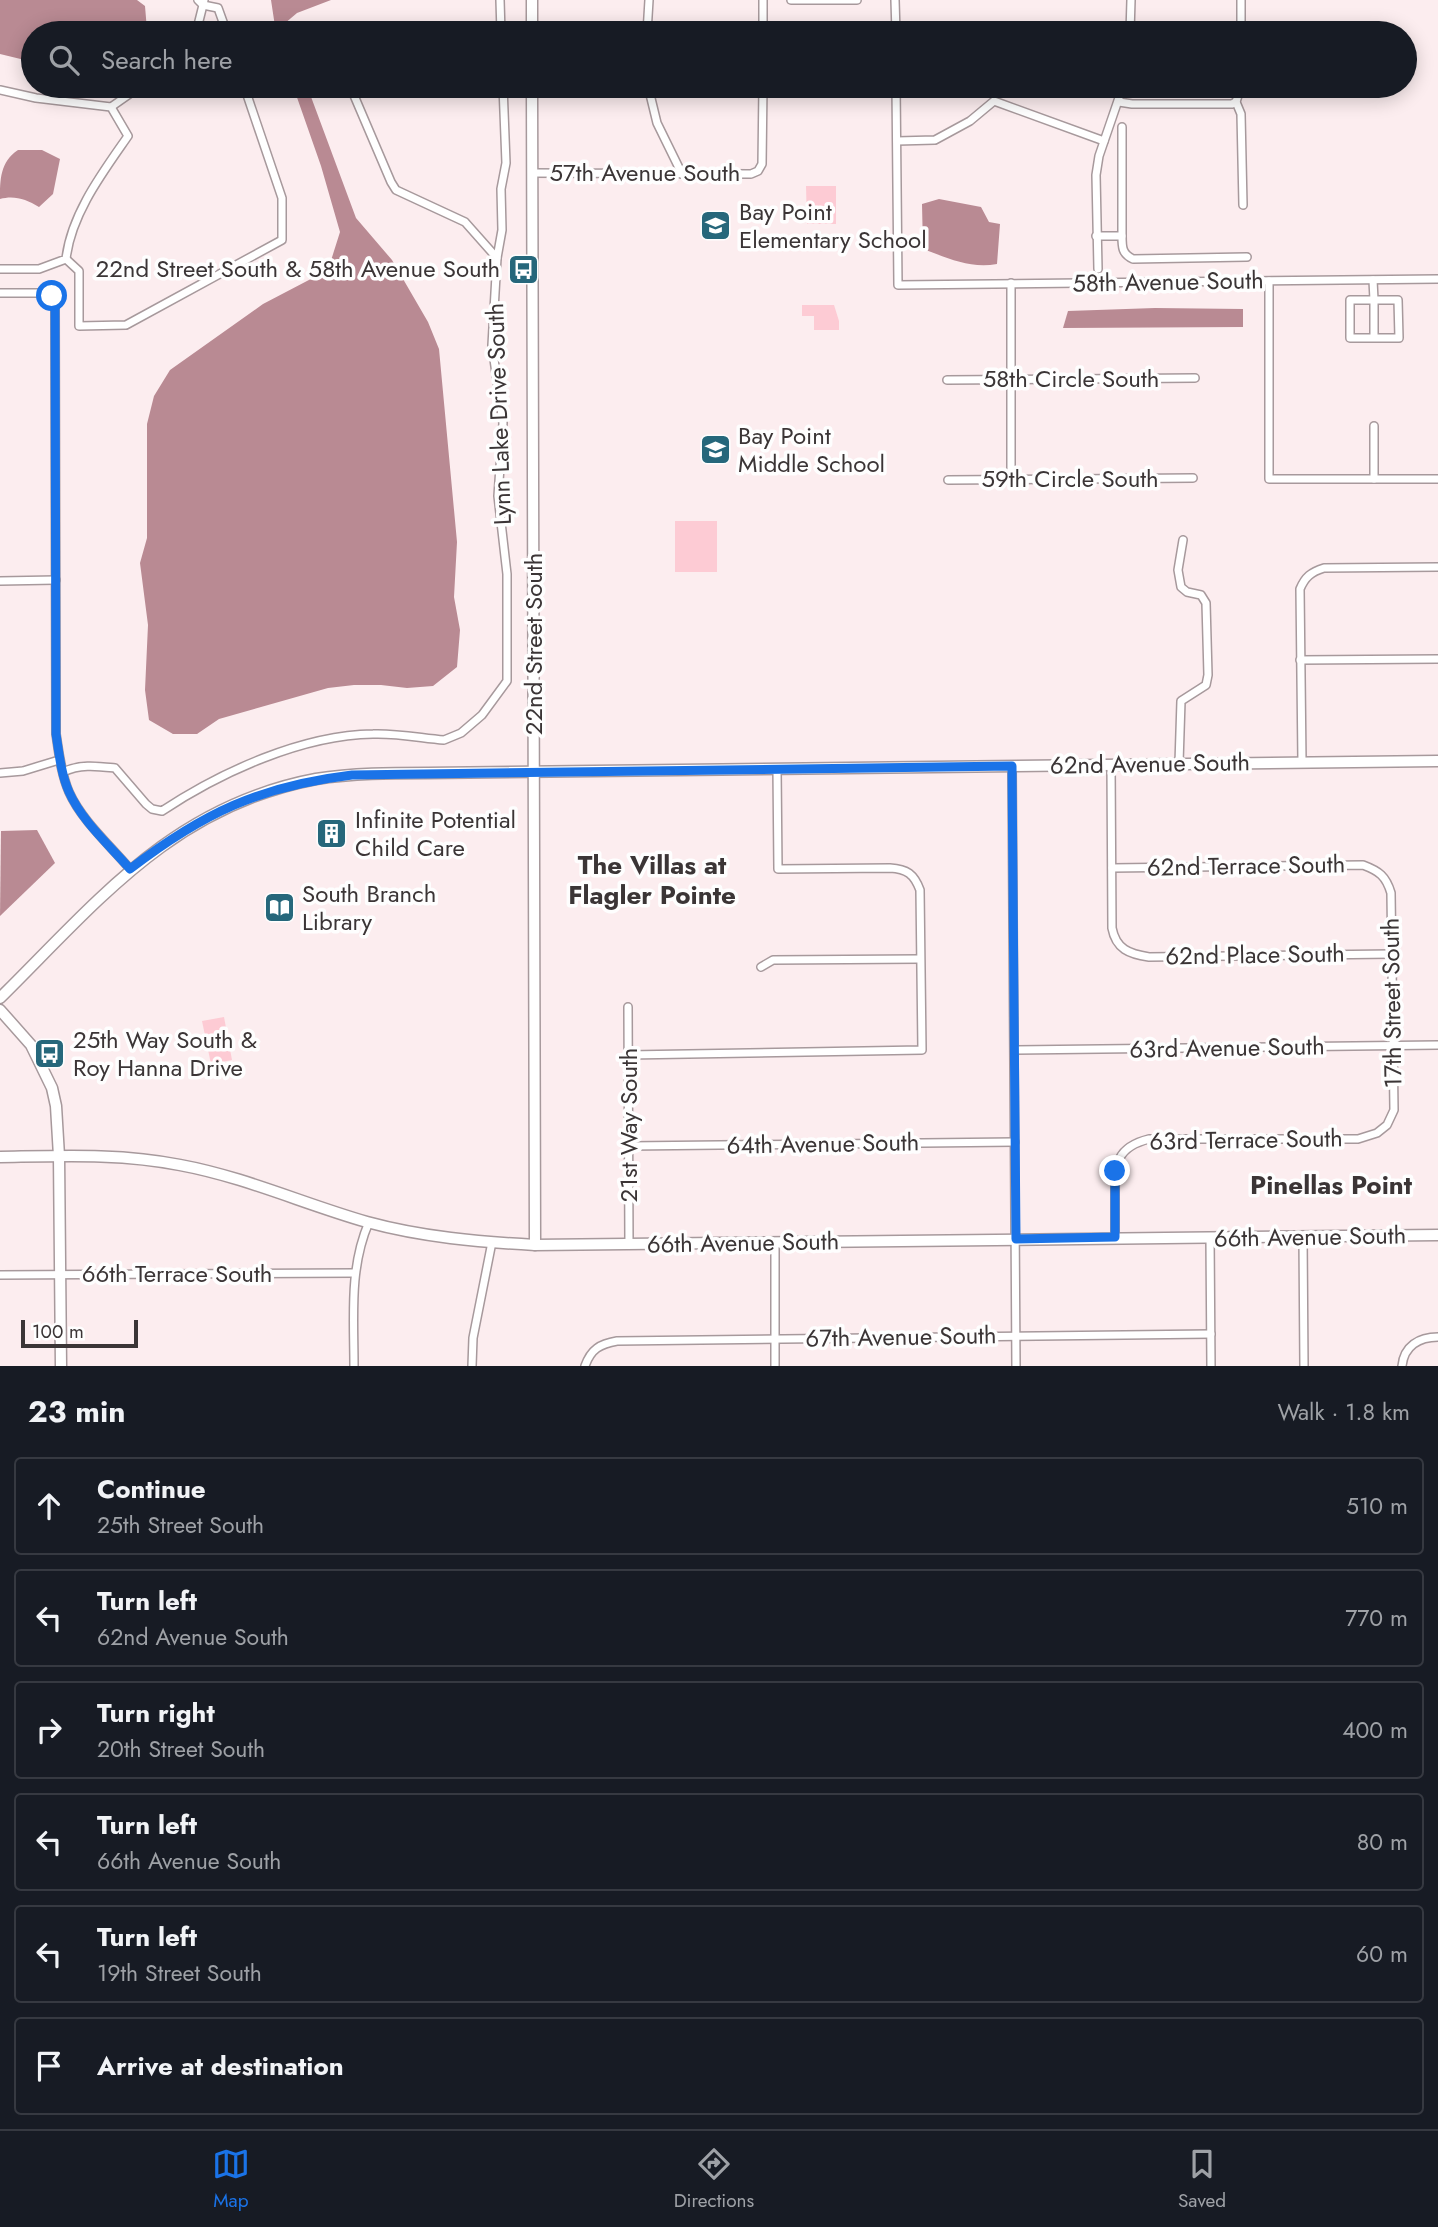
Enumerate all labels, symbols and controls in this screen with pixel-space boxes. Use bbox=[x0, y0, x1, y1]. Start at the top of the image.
search box bbox=[21, 21, 1417, 98]
icon: search bbox=[45, 41, 83, 79]
text: Search here bbox=[101, 41, 233, 79]
street label: 57th Avenue South bbox=[550, 155, 740, 190]
place label: Bay Point Elementary School bbox=[739, 194, 927, 257]
school or university icon: Bay Point Elementary School bbox=[699, 209, 733, 243]
place label: 22nd Street South & 58th Avenue South bbox=[96, 251, 500, 286]
bus stop icon: 22nd Street South & 58th Avenue South bbox=[506, 252, 540, 286]
street label: 58th Avenue South bbox=[1072, 262, 1264, 301]
route start bbox=[36, 280, 67, 311]
street label: Lynn Lake Drive South bbox=[477, 302, 520, 526]
street label: 58th Circle South bbox=[983, 361, 1159, 396]
place label: Bay Point Middle School bbox=[738, 418, 885, 481]
school or university icon: Bay Point Middle School bbox=[698, 433, 732, 467]
street label: 59th Circle South bbox=[981, 461, 1159, 496]
street label: 22nd Street South bbox=[516, 553, 551, 735]
street label: 62nd Avenue South bbox=[1050, 744, 1250, 783]
place label: Infinite Potential Child Care bbox=[355, 802, 516, 865]
building icon: Infinite Potential Child Care bbox=[315, 817, 349, 851]
district label: The Villas at Flagler Pointe bbox=[568, 846, 736, 914]
street label: 62nd Terrace South bbox=[1147, 846, 1345, 885]
place label: South Branch Library bbox=[302, 876, 436, 939]
library icon: South Branch Library bbox=[262, 891, 296, 925]
street label: 17th Street South bbox=[1373, 917, 1410, 1089]
street label: 62nd Place South bbox=[1165, 935, 1345, 974]
place label: 25th Way South & Roy Hanna Drive bbox=[73, 1022, 257, 1085]
street label: 63rd Avenue South bbox=[1129, 1028, 1325, 1067]
bus stop icon: 25th Way South & Roy Hanna Drive bbox=[33, 1037, 67, 1071]
street label: 21st Way South bbox=[611, 1048, 646, 1202]
street label: 63rd Terrace South bbox=[1149, 1120, 1343, 1159]
street label: 64th Avenue South bbox=[726, 1124, 920, 1163]
route end bbox=[1099, 1155, 1130, 1186]
district label: Pinellas Point bbox=[1250, 1166, 1413, 1204]
street label: 66th Avenue South bbox=[1214, 1217, 1406, 1256]
street label: 66th Avenue South bbox=[647, 1223, 839, 1262]
street label: 66th Terrace South bbox=[82, 1256, 272, 1291]
scale bar bbox=[21, 1317, 138, 1349]
street label: 67th Avenue South bbox=[805, 1317, 997, 1356]
text: 100 m bbox=[32, 1318, 84, 1345]
text: 23 min bbox=[28, 1390, 125, 1433]
text: Walk · 1.8 km bbox=[1278, 1395, 1410, 1429]
text: Continue bbox=[97, 1470, 206, 1508]
icon: ahead bbox=[30, 1487, 68, 1525]
text: 510 m bbox=[1346, 1489, 1408, 1523]
text: 25th Street South bbox=[97, 1508, 264, 1542]
text: Turn left bbox=[97, 1582, 197, 1620]
icon: left bbox=[30, 1599, 68, 1637]
text: 770 m bbox=[1345, 1601, 1408, 1635]
text: 62nd Avenue South bbox=[97, 1620, 289, 1654]
text: Turn right bbox=[97, 1694, 215, 1732]
icon: right bbox=[30, 1711, 68, 1749]
text: 400 m bbox=[1342, 1713, 1408, 1747]
text: 20th Street South bbox=[97, 1732, 265, 1766]
text: Turn left bbox=[97, 1806, 197, 1844]
icon: left bbox=[30, 1823, 68, 1861]
text: 80 m bbox=[1357, 1825, 1408, 1859]
text: 66th Avenue South bbox=[97, 1844, 281, 1878]
text: Turn left bbox=[97, 1918, 197, 1956]
icon: left bbox=[30, 1935, 68, 1973]
text: 60 m bbox=[1356, 1937, 1408, 1971]
text: 19th Street South bbox=[97, 1956, 262, 1990]
icon: arrive bbox=[30, 2047, 68, 2085]
text: Arrive at destination bbox=[97, 2047, 344, 2085]
tab: Map bbox=[212, 2145, 250, 2214]
tab: Directions bbox=[674, 2145, 754, 2214]
tab: Saved bbox=[1178, 2145, 1226, 2214]

